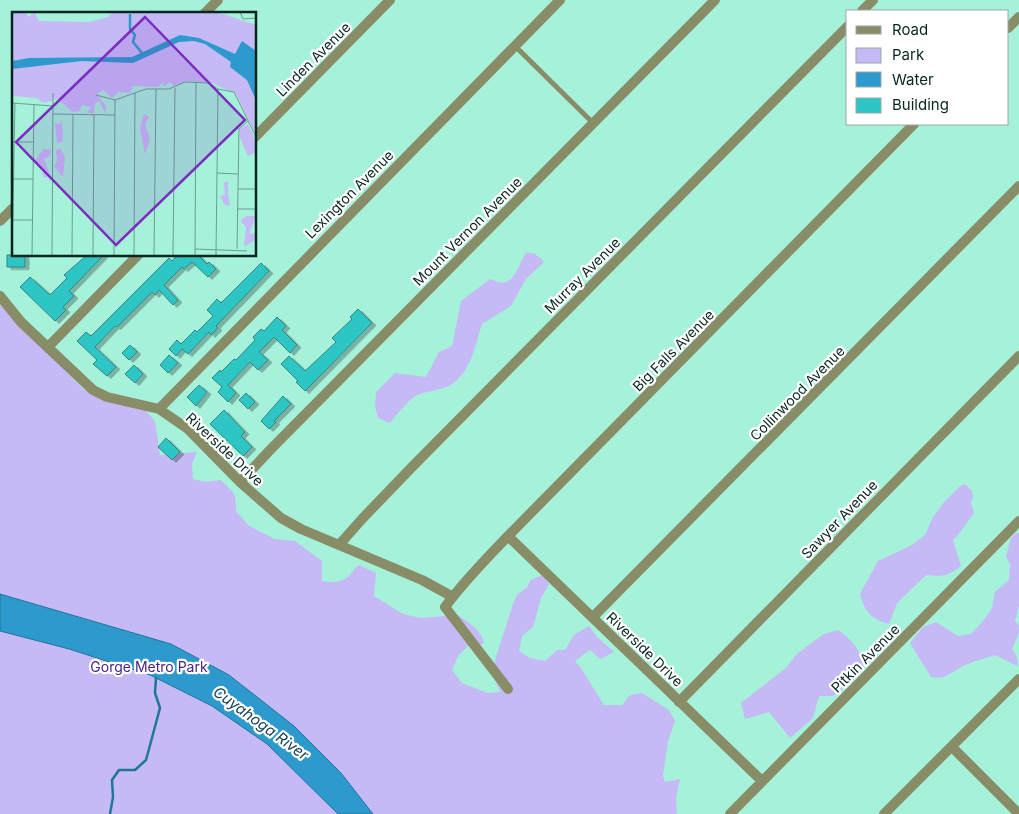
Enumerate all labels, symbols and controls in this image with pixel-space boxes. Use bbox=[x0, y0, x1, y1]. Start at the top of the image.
legend bbox=[846, 10, 1009, 125]
inset map bbox=[12, 12, 256, 256]
street label: Linden Avenue bbox=[272, 18, 354, 100]
text: Road bbox=[892, 20, 928, 39]
text: Park bbox=[892, 45, 925, 64]
text: Water bbox=[892, 70, 934, 89]
text: Building bbox=[892, 95, 949, 114]
street label: Lexington Avenue bbox=[301, 146, 397, 242]
street label: Mount Vernon Avenue bbox=[409, 173, 525, 289]
street label: Murray Avenue bbox=[541, 234, 623, 316]
street label: Big Falls Avenue bbox=[629, 306, 717, 394]
street label: Collinwood Avenue bbox=[746, 342, 848, 444]
street label: Riverside Drive bbox=[183, 409, 267, 489]
street label: Sawyer Avenue bbox=[797, 476, 881, 562]
street label: Riverside Drive bbox=[603, 608, 687, 690]
street label: Pitkin Avenue bbox=[827, 620, 903, 696]
park label: Gorge Metro Park bbox=[90, 658, 208, 675]
water label: Cuyahoga River bbox=[210, 682, 313, 764]

